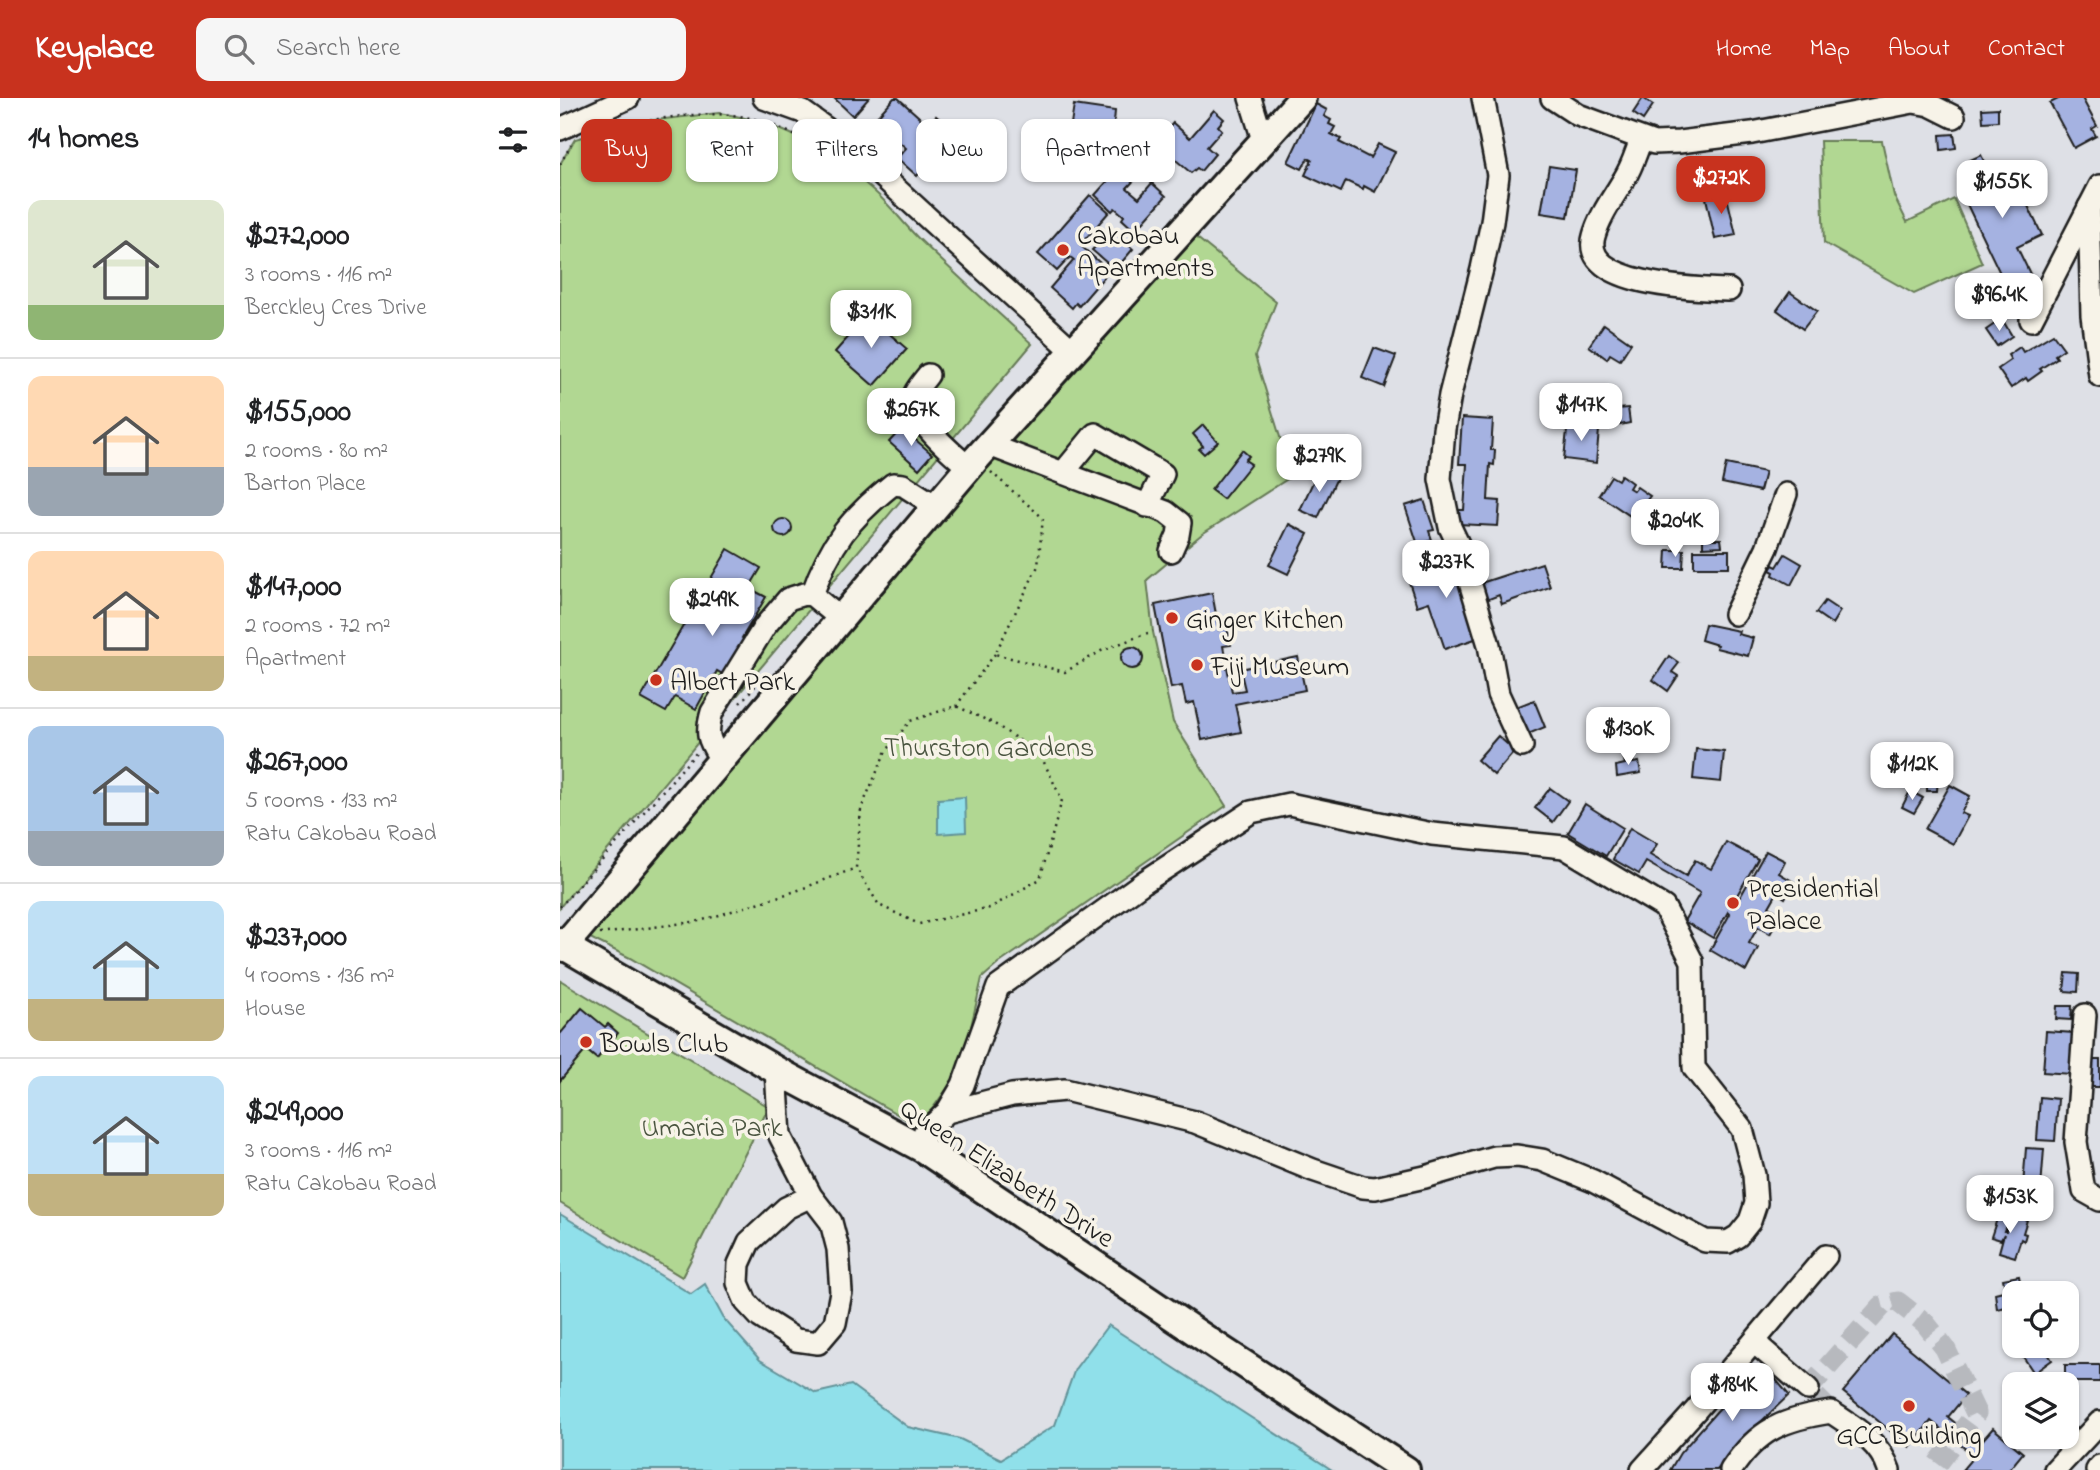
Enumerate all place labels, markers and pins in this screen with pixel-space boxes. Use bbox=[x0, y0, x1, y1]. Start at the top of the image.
pin: $272K bbox=[1672, 156, 1770, 216]
pin: $155K bbox=[1953, 160, 2051, 220]
place label: Cakobau Apartments bbox=[1077, 217, 1214, 290]
marker: Cakobau Apartments bbox=[1055, 242, 1071, 258]
pin: $96.4K bbox=[1942, 274, 2056, 333]
pin: $311K bbox=[822, 290, 920, 350]
pin: $147K bbox=[1532, 384, 1630, 443]
pin: $267K bbox=[862, 388, 960, 448]
pin: $279K bbox=[1270, 434, 1368, 494]
pin: $204K bbox=[1626, 500, 1724, 559]
pin: $237K bbox=[1397, 540, 1495, 600]
pin: $249K bbox=[663, 578, 761, 638]
place label: Ginger Kitchen bbox=[1186, 601, 1343, 642]
marker: Ginger Kitchen bbox=[1164, 610, 1180, 626]
place label: Fiji Museum bbox=[1210, 648, 1349, 689]
marker: Fiji Museum bbox=[1189, 657, 1205, 673]
place label: Albert Park bbox=[670, 663, 796, 704]
marker: Albert Park bbox=[648, 672, 664, 688]
pin: $130K bbox=[1579, 708, 1677, 767]
pin: $112K bbox=[1863, 742, 1961, 802]
place label: Presidential Palace bbox=[1747, 870, 1878, 943]
marker: Presidential Palace bbox=[1725, 895, 1741, 911]
place label: Bowls Club bbox=[599, 1025, 728, 1066]
marker: Bowls Club bbox=[578, 1034, 594, 1050]
pin: $153K bbox=[1961, 1176, 2059, 1235]
pin: $184K bbox=[1683, 1364, 1781, 1423]
marker: GCC Building bbox=[1901, 1398, 1917, 1414]
place label: GCC Building bbox=[1836, 1417, 1982, 1458]

